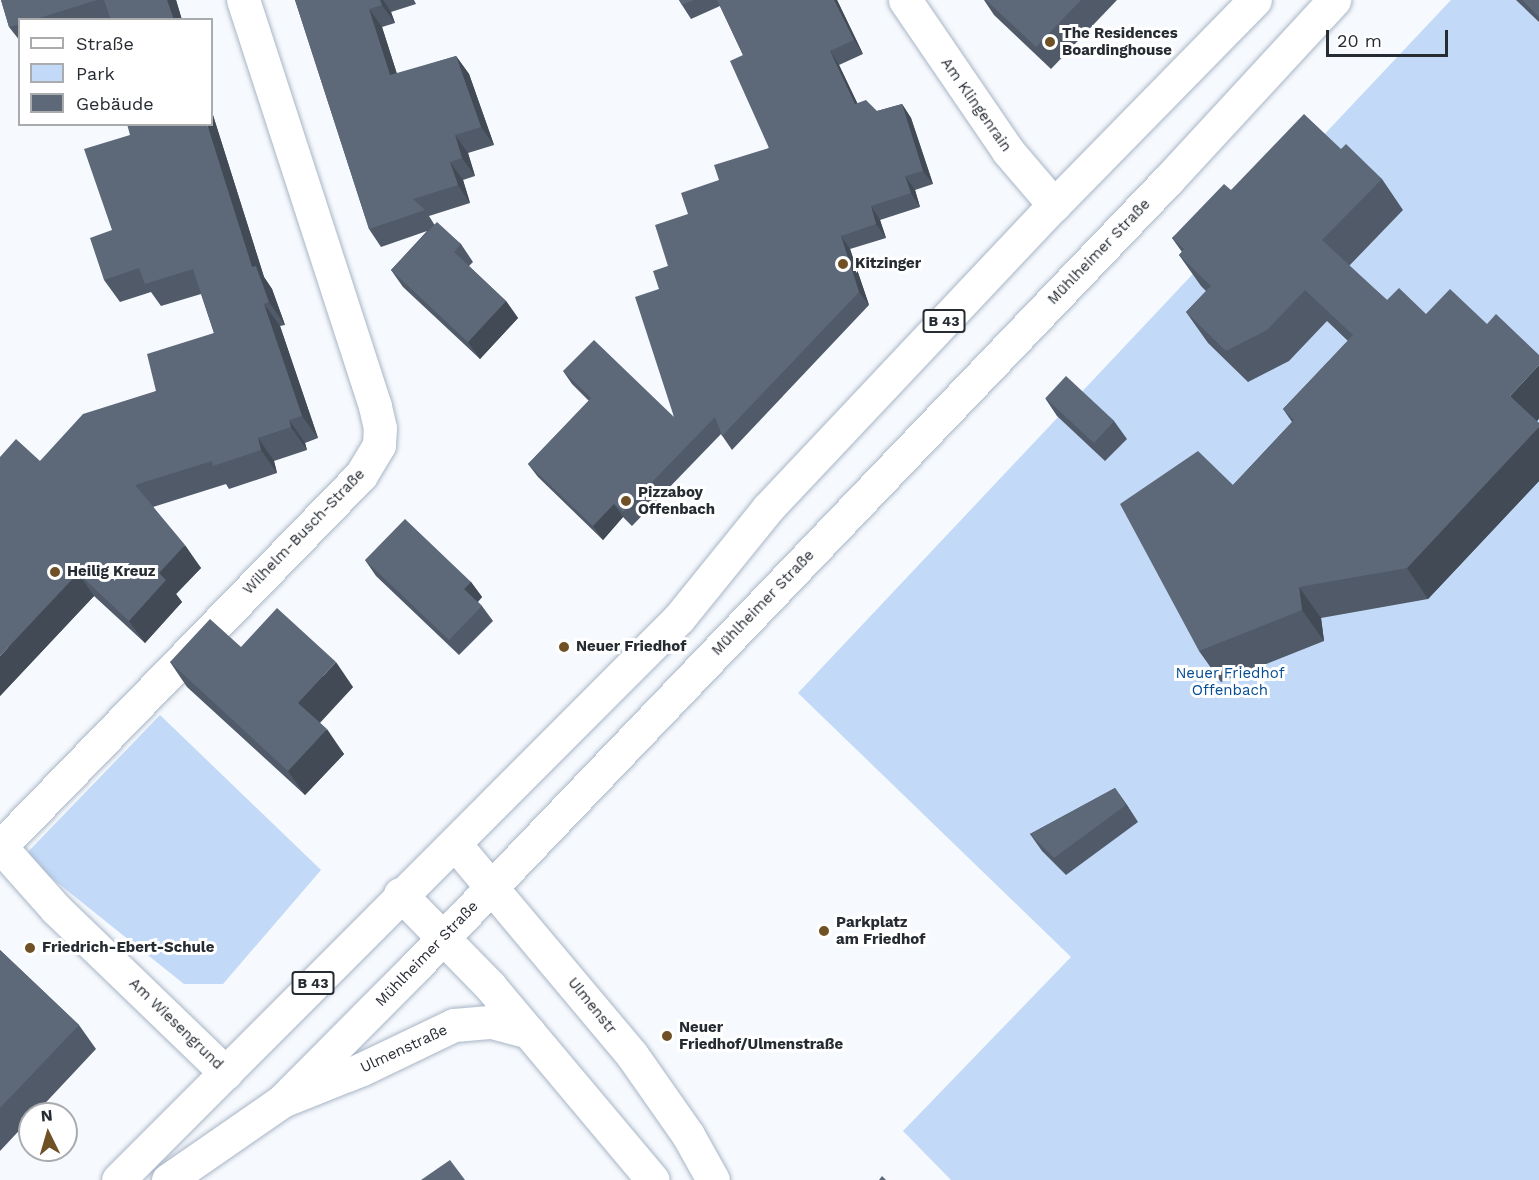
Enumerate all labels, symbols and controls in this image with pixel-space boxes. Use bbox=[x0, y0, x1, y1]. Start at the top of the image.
legend bbox=[18, 18, 213, 126]
scale bar bbox=[1329, 18, 1450, 56]
place label: The Residences Boardinghouse bbox=[1062, 24, 1178, 59]
text: 20 m bbox=[1337, 30, 1382, 51]
text: Straße bbox=[76, 33, 134, 54]
marker: The Residences Boardinghouse bbox=[1043, 35, 1057, 49]
street label: Am Klingenrain bbox=[937, 55, 1015, 155]
text: Park bbox=[76, 63, 115, 84]
text: Gebäude bbox=[76, 93, 154, 114]
street label: Mühlheimer Straße bbox=[1044, 195, 1154, 309]
place label: Kitzinger bbox=[855, 255, 921, 273]
marker: Kitzinger bbox=[836, 257, 850, 271]
road number: B 43 bbox=[922, 310, 966, 332]
street label: Wilhelm-Busch-Straße bbox=[239, 465, 369, 599]
place label: Pizzaboy Offenbach bbox=[638, 483, 715, 518]
marker: Pizzaboy Offenbach bbox=[619, 494, 633, 508]
street label: Mühlheimer Straße bbox=[708, 546, 818, 660]
place label: Heilig Kreuz bbox=[67, 563, 156, 581]
marker: Heilig Kreuz bbox=[48, 565, 62, 579]
place label: Neuer Friedhof bbox=[576, 638, 687, 656]
marker: Neuer Friedhof bbox=[557, 640, 571, 654]
park label: Neuer Friedhof Offenbach bbox=[1175, 664, 1285, 699]
street label: Mühlheimer Straße bbox=[372, 897, 482, 1011]
place label: Parkplatz am Friedhof bbox=[836, 913, 925, 948]
marker: Parkplatz am Friedhof bbox=[817, 924, 831, 938]
place label: Friedrich-Ebert-Schule bbox=[42, 939, 214, 957]
marker: Friedrich-Ebert-Schule bbox=[23, 941, 37, 955]
road number: B 43 bbox=[290, 972, 336, 994]
street label: Am Wiesengrund bbox=[125, 974, 227, 1074]
street label: Ulmenstr bbox=[564, 974, 620, 1038]
place label: Neuer Friedhof/Ulmenstraße bbox=[679, 1018, 843, 1053]
street label: Ulmenstraße bbox=[358, 1021, 450, 1077]
marker: Neuer Friedhof/Ulmenstraße bbox=[660, 1029, 674, 1043]
north arrow bbox=[18, 1102, 78, 1162]
text: N bbox=[40, 1106, 53, 1126]

